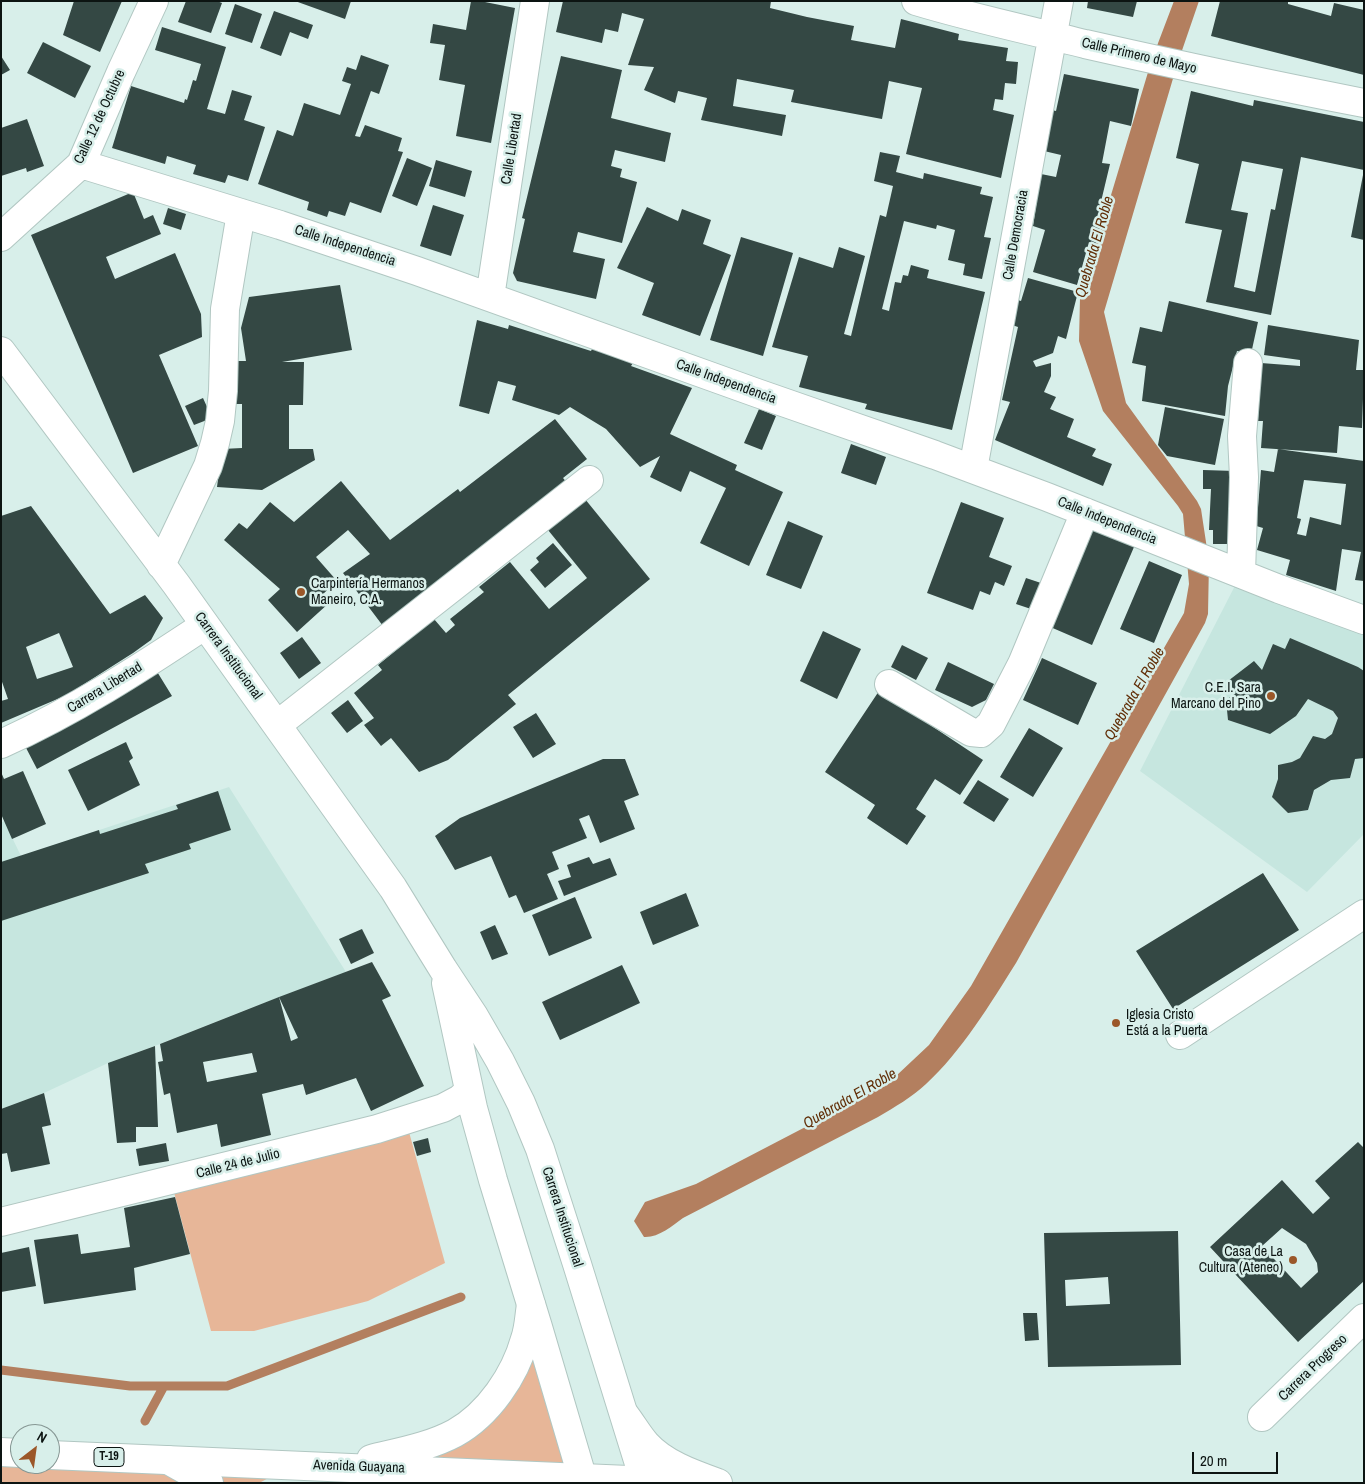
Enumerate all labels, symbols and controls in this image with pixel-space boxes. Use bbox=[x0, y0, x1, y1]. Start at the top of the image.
street label: Calle Primero de Mayo bbox=[1080, 35, 1198, 77]
street label: Calle 12 de Octubre bbox=[71, 67, 129, 167]
street label: Calle Libertad bbox=[498, 112, 526, 186]
street label: Calle Democracia bbox=[1000, 189, 1032, 281]
water label: Quebrada El Roble bbox=[1072, 194, 1118, 300]
street label: Calle Independencia bbox=[292, 222, 398, 270]
street label: Calle Independencia bbox=[674, 356, 778, 408]
street label: Calle Independencia bbox=[1055, 493, 1159, 549]
place label: Carpintería Hermanos Maneiro, C.A. bbox=[311, 576, 425, 608]
marker: Carpintería Hermanos Maneiro, C.A. bbox=[295, 586, 307, 598]
street label: Carrera Institucional bbox=[191, 609, 265, 703]
water label: Quebrada El Roble bbox=[1101, 644, 1169, 744]
street label: Carrera Libertad bbox=[65, 659, 145, 717]
place label: C.E.I. Sara Marcano del Pino bbox=[1171, 680, 1261, 712]
marker: C.E.I. Sara Marcano del Pino bbox=[1265, 690, 1277, 702]
place label: Iglesia Cristo Está a la Puerta bbox=[1126, 1007, 1208, 1040]
marker: Iglesia Cristo Está a la Puerta bbox=[1110, 1017, 1122, 1029]
water label: Quebrada El Roble bbox=[800, 1065, 900, 1133]
street label: Calle 24 de Julio bbox=[194, 1146, 282, 1182]
street label: Carrera Institucional bbox=[538, 1165, 586, 1269]
place label: Casa de La Cultura (Ateneo) bbox=[1199, 1244, 1283, 1276]
marker: Casa de La Cultura (Ateneo) bbox=[1287, 1254, 1299, 1266]
street label: Carrera Progreso bbox=[1275, 1331, 1351, 1405]
north arrow bbox=[10, 1424, 60, 1474]
text: N bbox=[34, 1427, 50, 1447]
scale bar bbox=[1195, 1442, 1281, 1474]
road number: T-19 bbox=[94, 1448, 124, 1466]
text: 20 m bbox=[1200, 1450, 1227, 1471]
street label: Avenida Guayana bbox=[313, 1457, 405, 1477]

